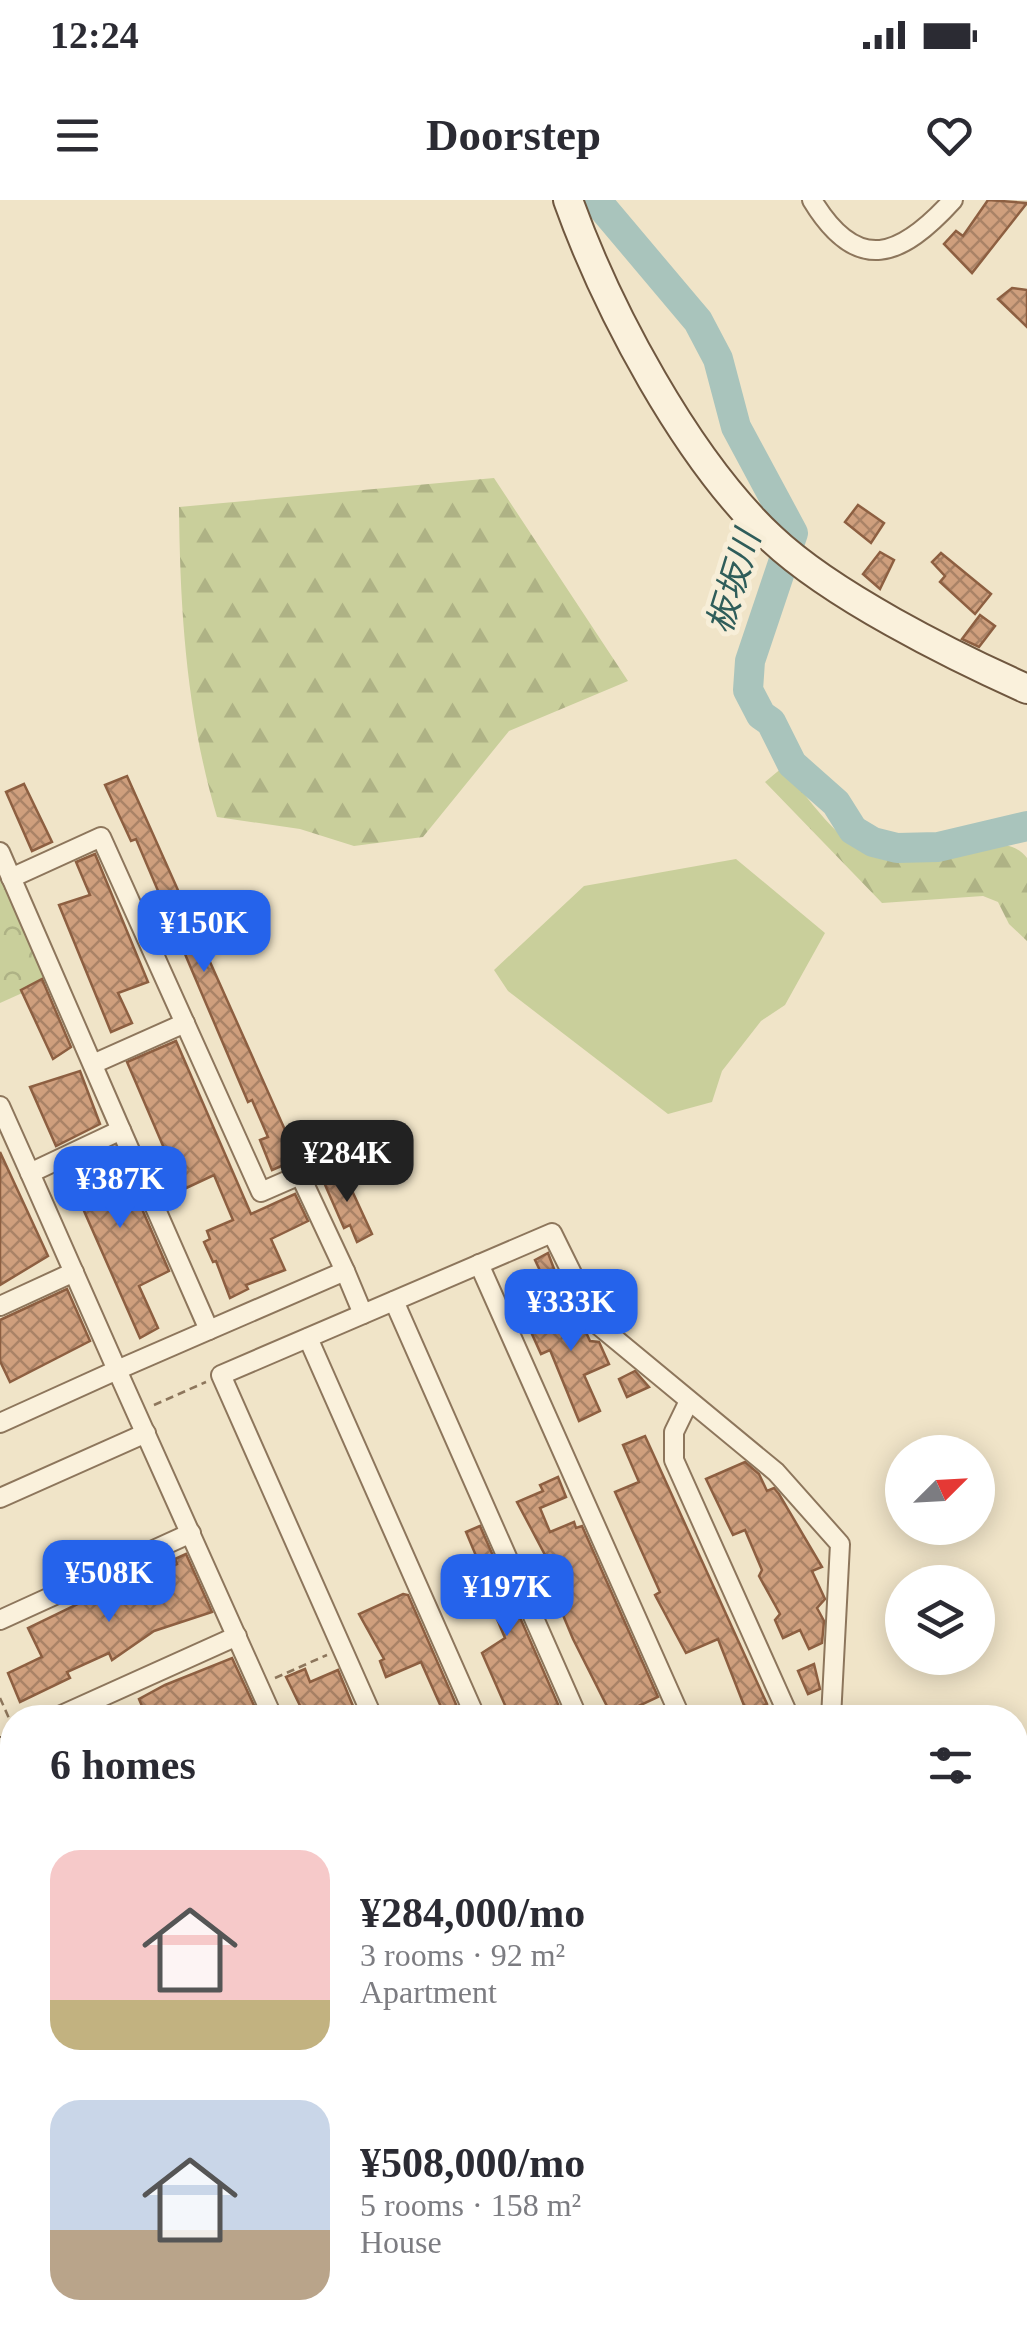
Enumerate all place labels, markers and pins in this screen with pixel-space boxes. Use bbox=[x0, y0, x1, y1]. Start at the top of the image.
pin: ¥150K bbox=[134, 890, 274, 975]
pin: ¥284K bbox=[277, 1120, 417, 1205]
pin: ¥387K bbox=[50, 1146, 190, 1231]
pin: ¥333K bbox=[501, 1269, 641, 1354]
pin: ¥508K bbox=[39, 1540, 179, 1625]
pin: ¥197K bbox=[437, 1554, 577, 1639]

